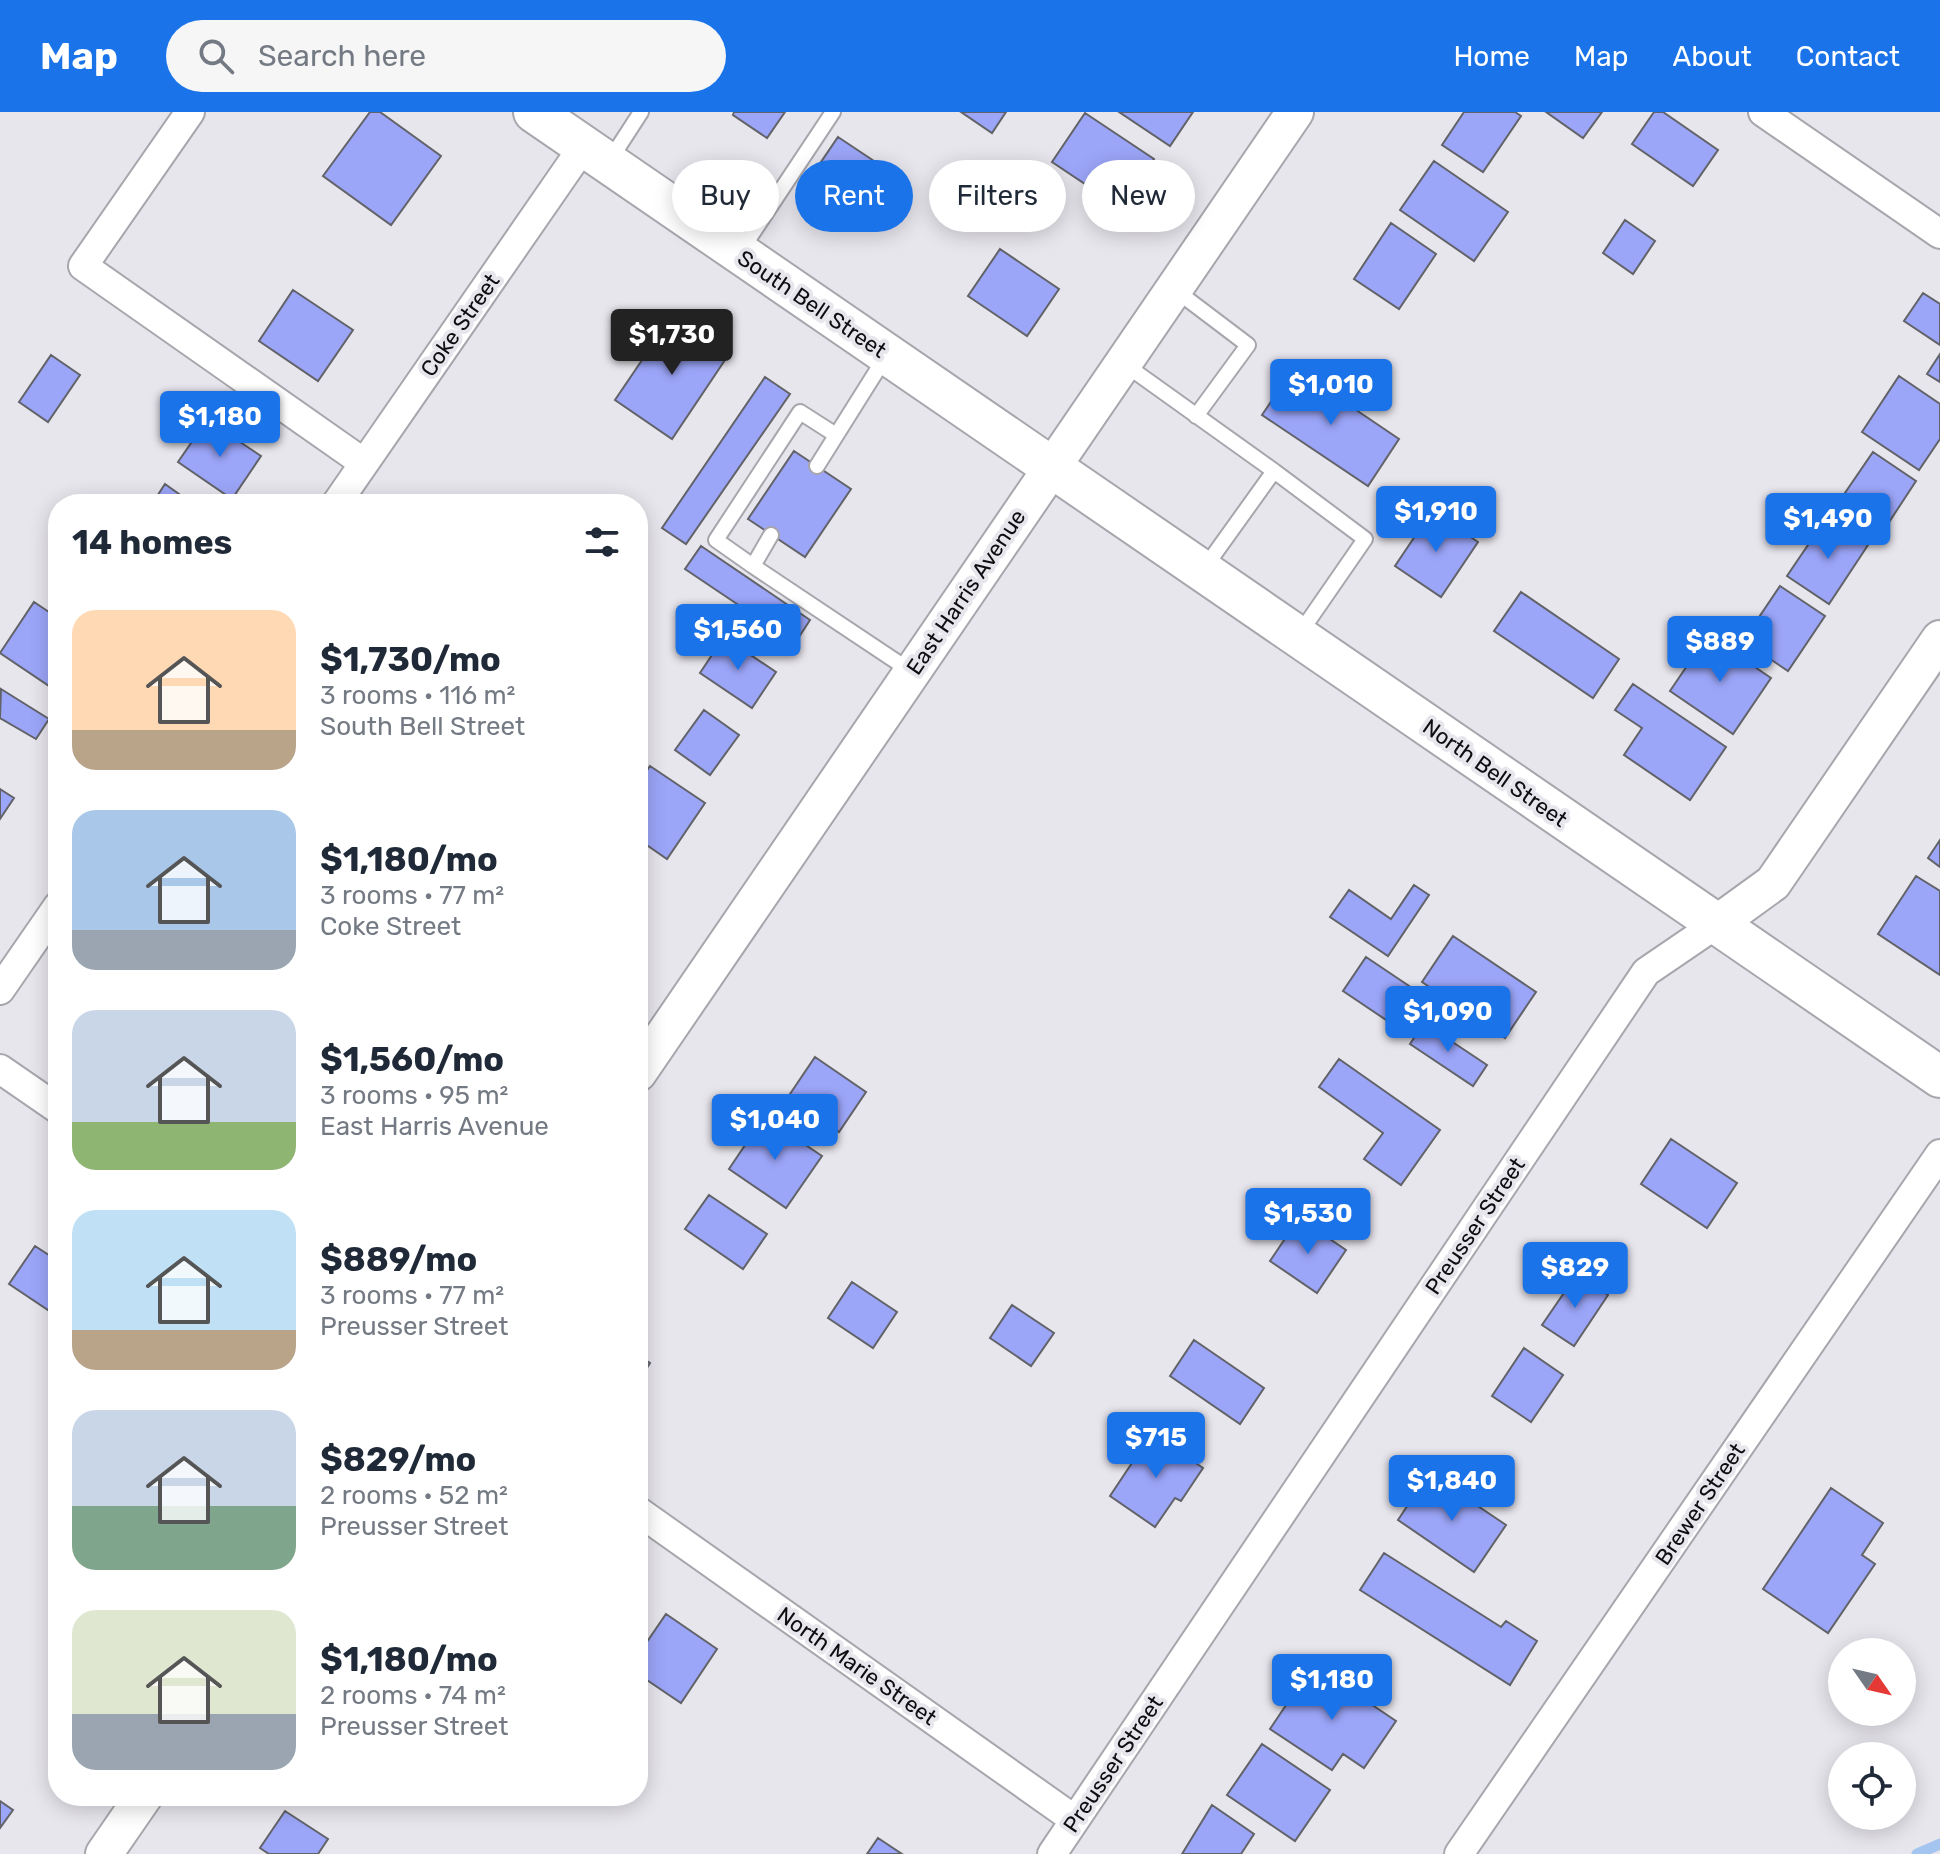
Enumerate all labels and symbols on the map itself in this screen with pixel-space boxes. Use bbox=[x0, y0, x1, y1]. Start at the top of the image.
street label: South Bell Street bbox=[732, 244, 892, 364]
street label: Coke Street bbox=[415, 268, 506, 382]
pin: $1,730 bbox=[607, 309, 737, 377]
pin: $1,010 bbox=[1266, 359, 1396, 427]
pin: $1,180 bbox=[155, 391, 285, 459]
pin: $1,910 bbox=[1371, 486, 1501, 554]
pin: $1,490 bbox=[1763, 493, 1893, 561]
street label: East Harris Avenue bbox=[901, 504, 1031, 680]
pin: $1,560 bbox=[673, 604, 803, 672]
pin: $889 bbox=[1673, 616, 1767, 684]
street label: North Bell Street bbox=[1417, 713, 1573, 833]
pin: $1,090 bbox=[1383, 986, 1513, 1054]
pin: $1,040 bbox=[710, 1094, 840, 1162]
street label: Preusser Street bbox=[1419, 1152, 1531, 1300]
pin: $1,530 bbox=[1243, 1188, 1373, 1256]
pin: $829 bbox=[1528, 1242, 1622, 1310]
pin: $715 bbox=[1109, 1412, 1203, 1480]
street label: Brewer Street bbox=[1649, 1438, 1751, 1570]
pin: $1,840 bbox=[1387, 1455, 1517, 1523]
street label: North Marie Street bbox=[772, 1601, 942, 1731]
north arrow bbox=[1828, 1638, 1916, 1726]
pin: $1,180 bbox=[1267, 1654, 1397, 1722]
street label: Preusser Street bbox=[1057, 1690, 1169, 1838]

